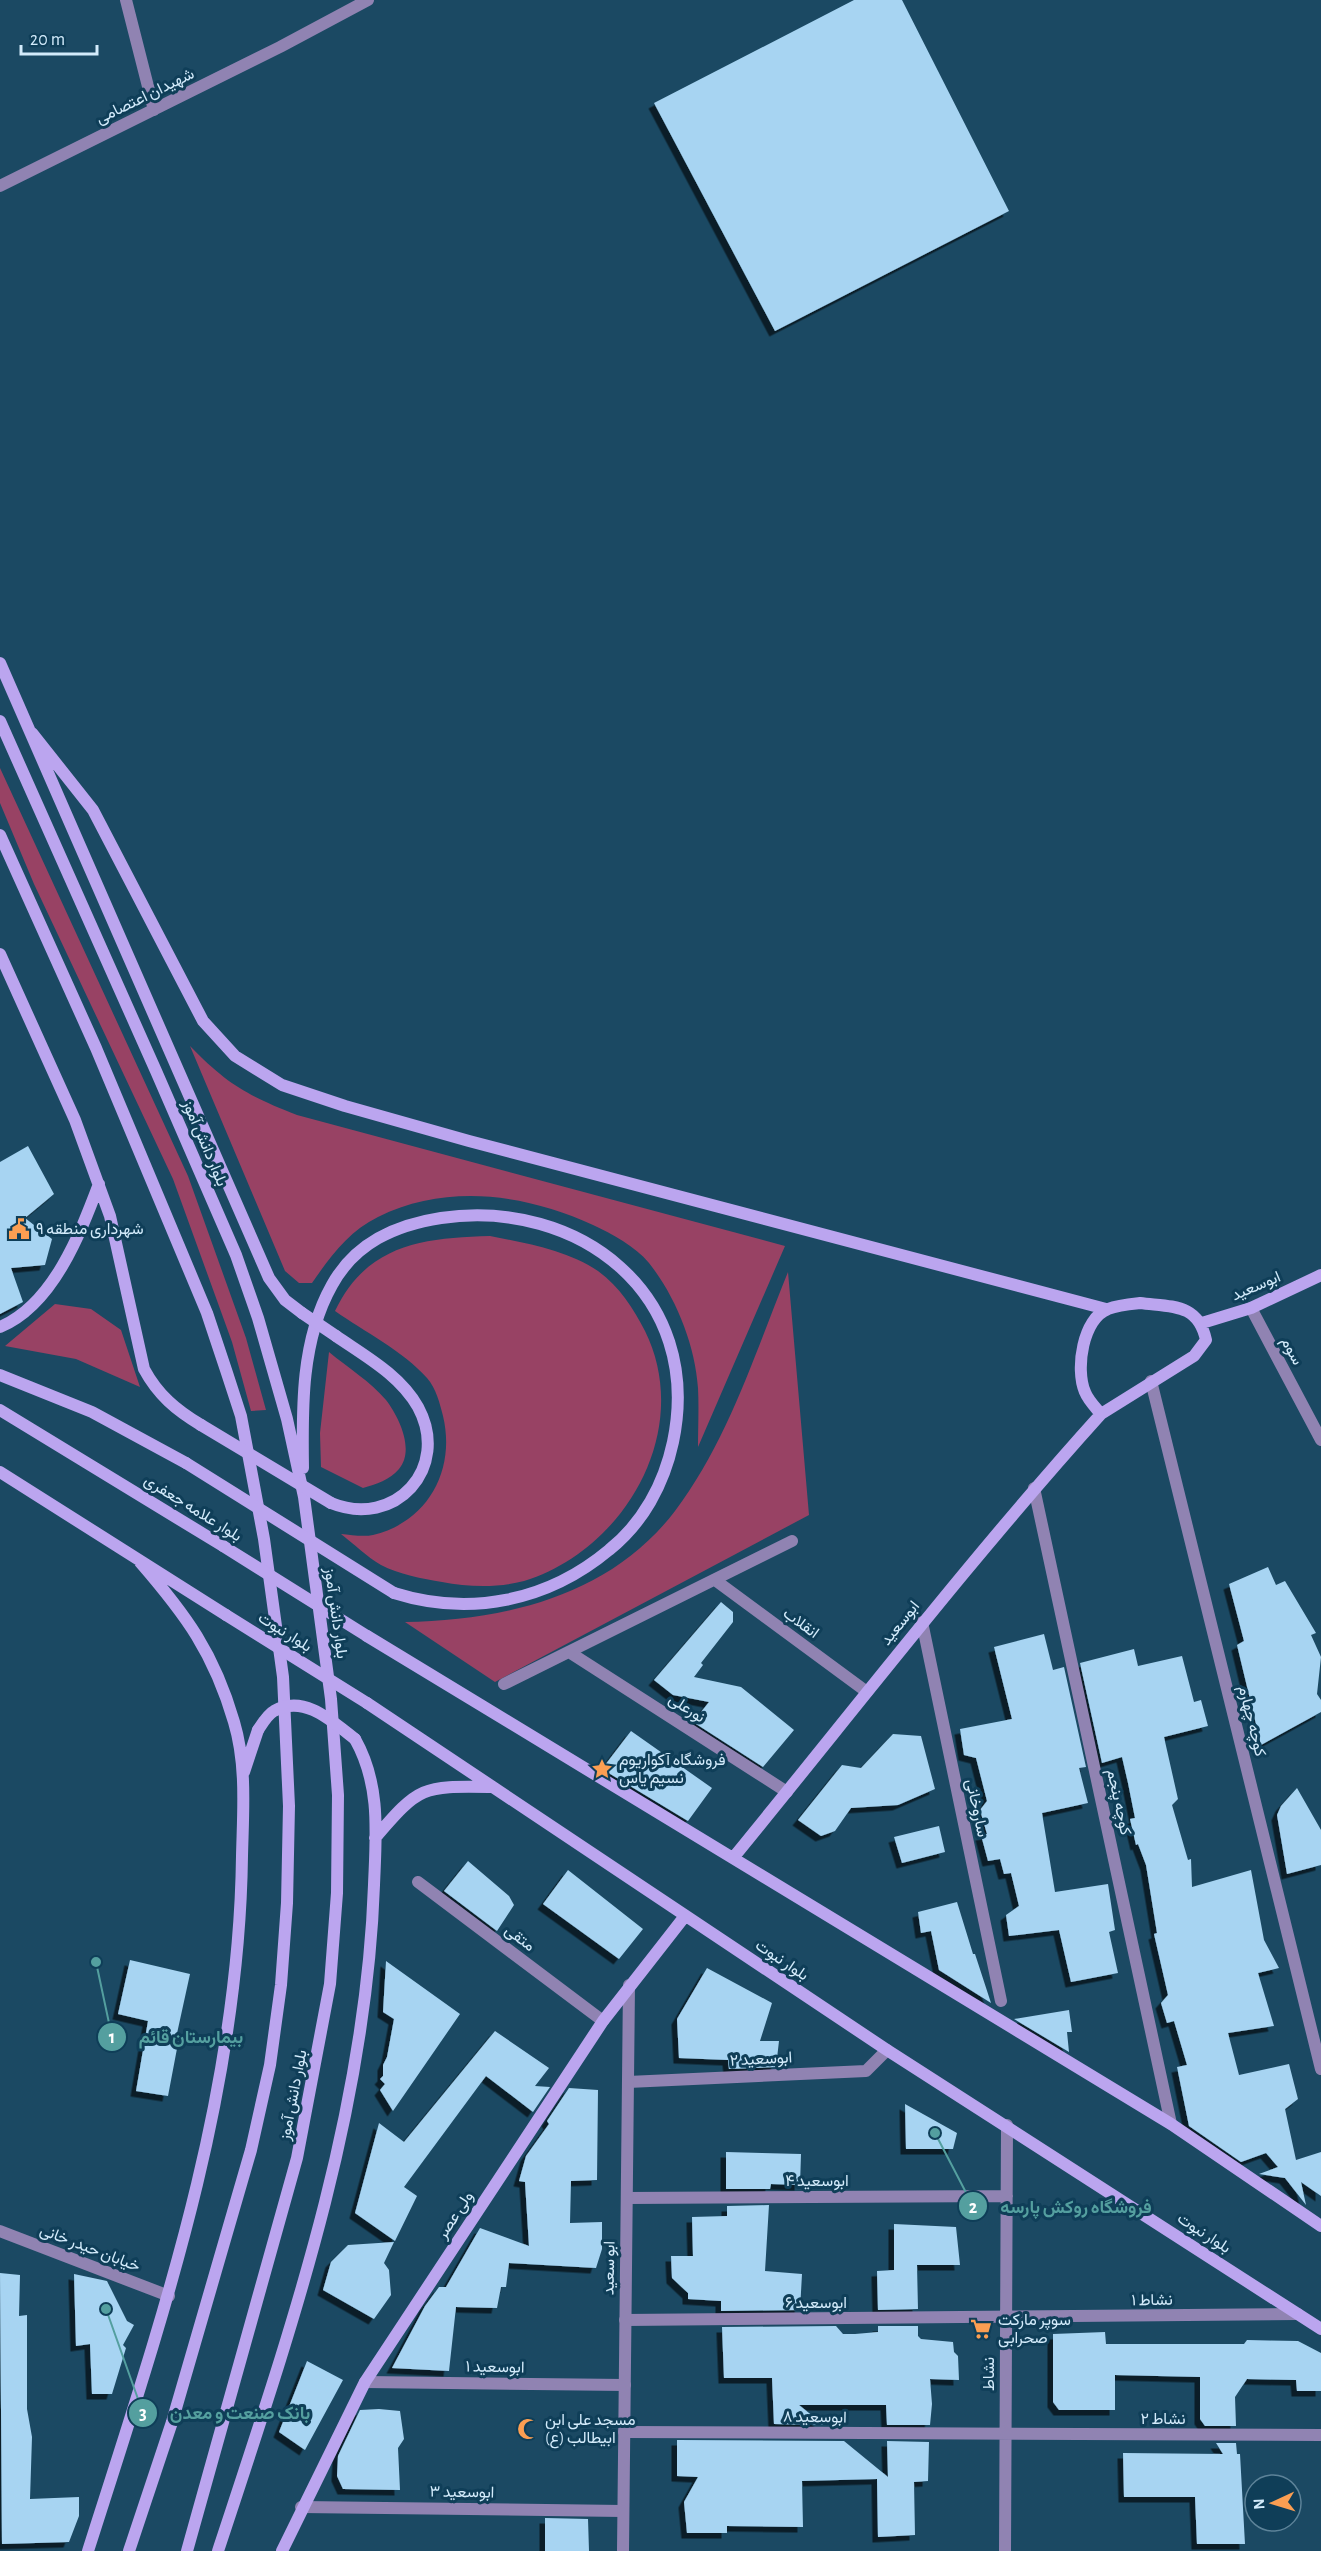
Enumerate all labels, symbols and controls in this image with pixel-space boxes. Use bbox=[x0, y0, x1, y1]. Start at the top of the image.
scale bar bbox=[21, 18, 98, 56]
text: 20 m bbox=[30, 31, 65, 49]
street label: شهیدان اعتصامی bbox=[93, 65, 197, 128]
street label: بلوار دانش آموز bbox=[177, 1097, 230, 1189]
public building icon: شهرداری منطقه ۹ bbox=[7, 1217, 31, 1241]
place label: شهرداری منطقه ۹ bbox=[36, 1221, 144, 1239]
street label: ابوسعید bbox=[1229, 1269, 1284, 1305]
street label: سوم bbox=[1276, 1334, 1306, 1369]
street label: بلوار علامه جعفری bbox=[140, 1472, 245, 1546]
street label: بلوار دانش آموز bbox=[320, 1565, 350, 1660]
street label: ابوسعید bbox=[878, 1598, 924, 1649]
street label: انقلاب bbox=[780, 1605, 822, 1642]
street label: بلوار نبوت bbox=[254, 1609, 315, 1656]
street label: کوچه چهارم bbox=[1233, 1684, 1269, 1759]
street label: نورعلی bbox=[665, 1690, 708, 1727]
place label: فروشگاه آکواریوم نسیم یاس bbox=[619, 1752, 726, 1788]
place icon: فروشگاه آکواریوم نسیم یاس bbox=[590, 1757, 614, 1781]
street label: کوچه پنجم bbox=[1101, 1767, 1134, 1837]
street label: ساروخانی bbox=[961, 1777, 991, 1839]
street label: متقی bbox=[501, 1922, 538, 1956]
street label: بلوار نبوت bbox=[752, 1937, 811, 1985]
callout: بیمارستان قائم bbox=[97, 2019, 255, 2055]
text: 1 bbox=[109, 2029, 115, 2047]
text: بیمارستان قائم bbox=[139, 2029, 243, 2049]
street label: بلوار دانش آموز bbox=[276, 2048, 312, 2143]
street label: ابوسعید ۲ bbox=[729, 2049, 793, 2071]
street label: ابوسعید ۴ bbox=[785, 2173, 849, 2191]
street label: ولی عصر bbox=[433, 2188, 478, 2244]
callout: فروشگاه روکش پارسه bbox=[958, 2188, 1164, 2224]
text: فروشگاه روکش پارسه bbox=[1000, 2198, 1152, 2219]
text: 2 bbox=[969, 2199, 978, 2217]
street label: بلوار نبوت bbox=[1173, 2210, 1234, 2258]
street label: خیابان حیدر خانی bbox=[37, 2222, 143, 2276]
street label: ابو سعید bbox=[601, 2241, 619, 2295]
street label: نشاط ۱ bbox=[1131, 2292, 1173, 2308]
street label: ابوسعید ۶ bbox=[785, 2295, 847, 2313]
place label: سوپر مارکت صحرابی bbox=[998, 2312, 1071, 2348]
supermarket icon: سوپر مارکت صحرابی bbox=[969, 2317, 993, 2341]
street label: نشاط bbox=[981, 2357, 997, 2391]
street label: ابوسعید ۱ bbox=[465, 2358, 525, 2378]
callout: بانک صنعت و معدن bbox=[128, 2395, 322, 2431]
text: 3 bbox=[139, 2405, 147, 2423]
text: بانک صنعت و معدن bbox=[170, 2405, 310, 2424]
street label: ابوسعید ۸ bbox=[783, 2408, 847, 2428]
street label: نشاط ۲ bbox=[1140, 2411, 1186, 2427]
place label: مسجد علی ابن ابیطالب (ع) bbox=[545, 2412, 636, 2449]
mosque icon: مسجد علی ابن ابیطالب (ع) bbox=[516, 2417, 540, 2441]
north arrow bbox=[1243, 2473, 1303, 2533]
street label: ابوسعید ۳ bbox=[429, 2483, 495, 2503]
text: N bbox=[1251, 2498, 1267, 2510]

